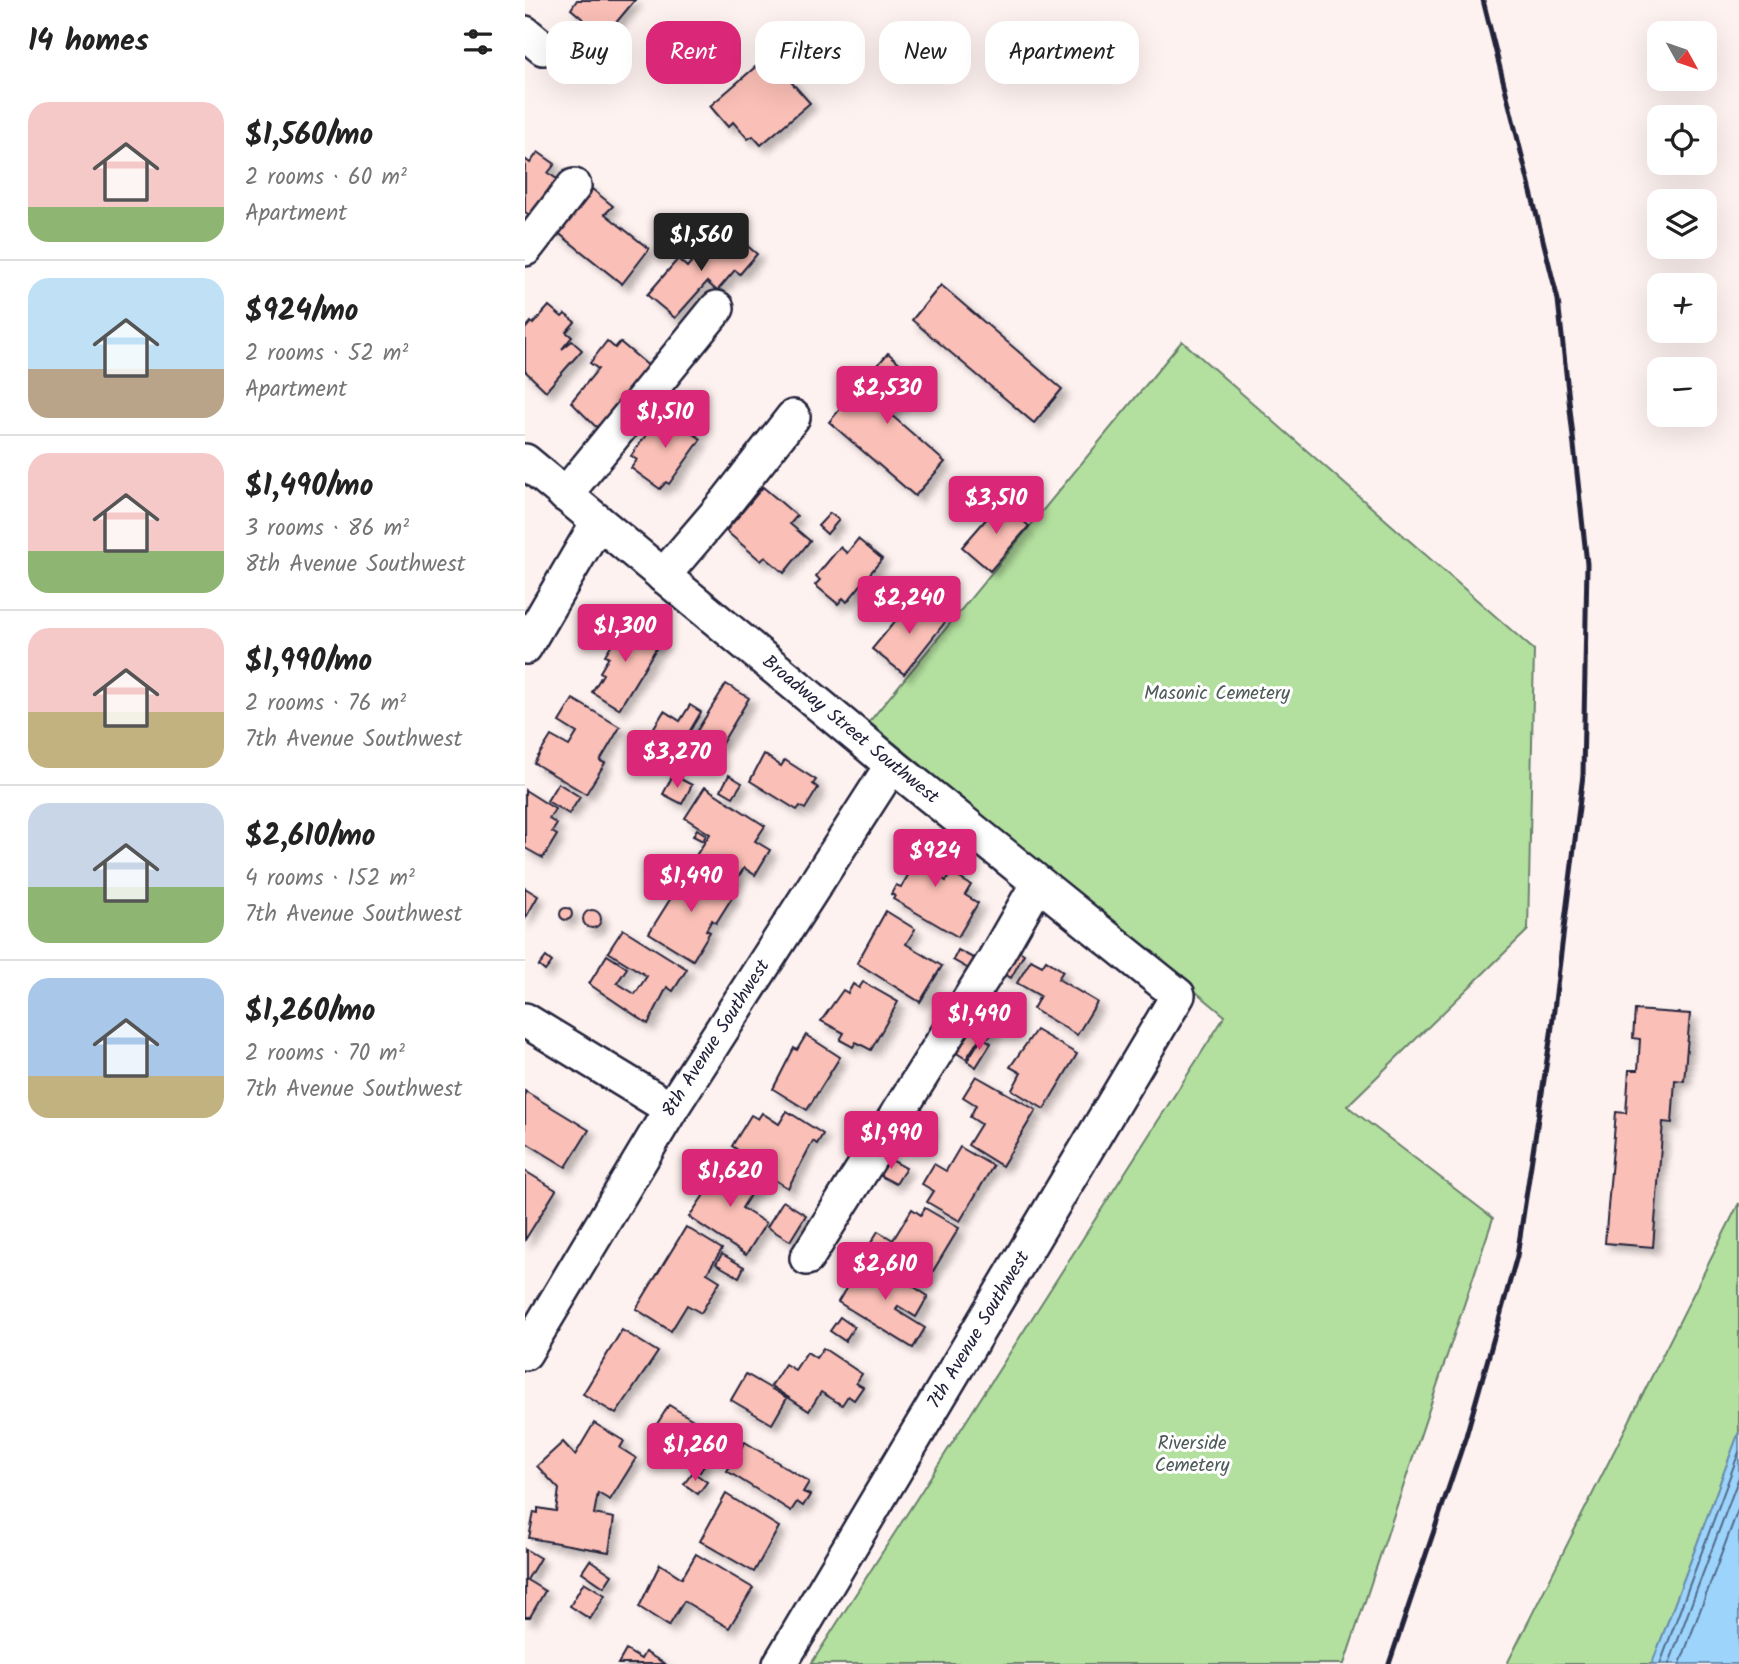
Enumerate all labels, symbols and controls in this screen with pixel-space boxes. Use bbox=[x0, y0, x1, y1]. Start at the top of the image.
text: 14 homes bbox=[28, 18, 149, 66]
chip: Buy bbox=[546, 21, 632, 84]
chip: Rent bbox=[646, 21, 741, 84]
chip: Filters bbox=[755, 21, 865, 84]
chip: New bbox=[879, 21, 971, 84]
chip: Apartment bbox=[985, 21, 1139, 84]
north arrow bbox=[1647, 21, 1717, 91]
map controls bbox=[1647, 21, 1717, 427]
icon: filters bbox=[459, 23, 497, 61]
button: locate bbox=[1647, 105, 1717, 175]
text: $1,560/mo bbox=[245, 112, 373, 160]
icon: home bbox=[84, 130, 168, 214]
text: 2 rooms · 60 m² bbox=[245, 160, 407, 196]
button: layers bbox=[1647, 189, 1717, 259]
text: Apartment bbox=[245, 196, 347, 232]
pin: $1,560 bbox=[644, 214, 758, 273]
text: $1,560 bbox=[670, 218, 732, 254]
button: + bbox=[1647, 273, 1717, 343]
text: $924/mo bbox=[245, 288, 359, 336]
icon: home bbox=[84, 306, 168, 390]
text: 2 rooms · 52 m² bbox=[245, 336, 408, 372]
button: − bbox=[1647, 357, 1717, 427]
pin: $2,530 bbox=[830, 366, 944, 426]
text: $2,530 bbox=[852, 371, 922, 407]
text: Apartment bbox=[245, 372, 347, 408]
pin: $1,510 bbox=[608, 391, 722, 450]
text: $1,510 bbox=[637, 395, 693, 431]
text: $1,490/mo bbox=[245, 463, 373, 511]
pin: $3,510 bbox=[939, 476, 1053, 536]
icon: home bbox=[84, 481, 168, 565]
text: $3,510 bbox=[965, 481, 1027, 517]
text: 3 rooms · 86 m² bbox=[245, 511, 409, 547]
text: 8th Avenue Southwest bbox=[245, 547, 466, 583]
pin: $2,240 bbox=[852, 576, 966, 636]
text: $2,240 bbox=[874, 581, 944, 617]
pin: $1,300 bbox=[568, 604, 682, 664]
text: $1,300 bbox=[594, 609, 656, 645]
text: $1,990/mo bbox=[245, 638, 372, 686]
street label: Broadway Street Southwest bbox=[755, 648, 946, 812]
icon: home bbox=[84, 656, 168, 740]
park label: Masonic Cemetery bbox=[1144, 679, 1291, 709]
text: 2 rooms · 76 m² bbox=[245, 686, 406, 722]
text: 7th Avenue Southwest bbox=[245, 722, 462, 758]
pin: $3,270 bbox=[620, 730, 734, 790]
text: $3,270 bbox=[643, 735, 711, 771]
text: $2,610/mo bbox=[245, 813, 376, 861]
pin: $924 bbox=[894, 830, 976, 889]
icon: home bbox=[84, 831, 168, 915]
text: $924 bbox=[909, 834, 961, 870]
pin: $1,490 bbox=[634, 855, 748, 914]
text: $1,490 bbox=[660, 859, 722, 895]
text: 4 rooms · 152 m² bbox=[245, 861, 415, 897]
text: 7th Avenue Southwest bbox=[245, 897, 462, 933]
street label: 8th Avenue Southwest bbox=[654, 953, 778, 1123]
text: $1,260/mo bbox=[245, 988, 376, 1036]
pin: $1,490 bbox=[922, 992, 1036, 1052]
text: $1,490 bbox=[948, 997, 1010, 1033]
icon: home bbox=[84, 1006, 168, 1090]
text: 2 rooms · 70 m² bbox=[245, 1036, 405, 1072]
text: 7th Avenue Southwest bbox=[245, 1072, 462, 1108]
pin: $1,990 bbox=[834, 1112, 948, 1171]
text: $1,990 bbox=[860, 1116, 922, 1152]
pin: $1,620 bbox=[673, 1150, 787, 1209]
text: $1,620 bbox=[698, 1154, 762, 1190]
pin: $2,610 bbox=[828, 1242, 942, 1302]
street label: 7th Avenue Southwest bbox=[920, 1245, 1038, 1415]
text: $2,610 bbox=[853, 1247, 917, 1283]
pin: $1,260 bbox=[638, 1424, 752, 1483]
text: $1,260 bbox=[663, 1428, 727, 1464]
park label: Riverside Cemetery bbox=[1155, 1429, 1230, 1481]

